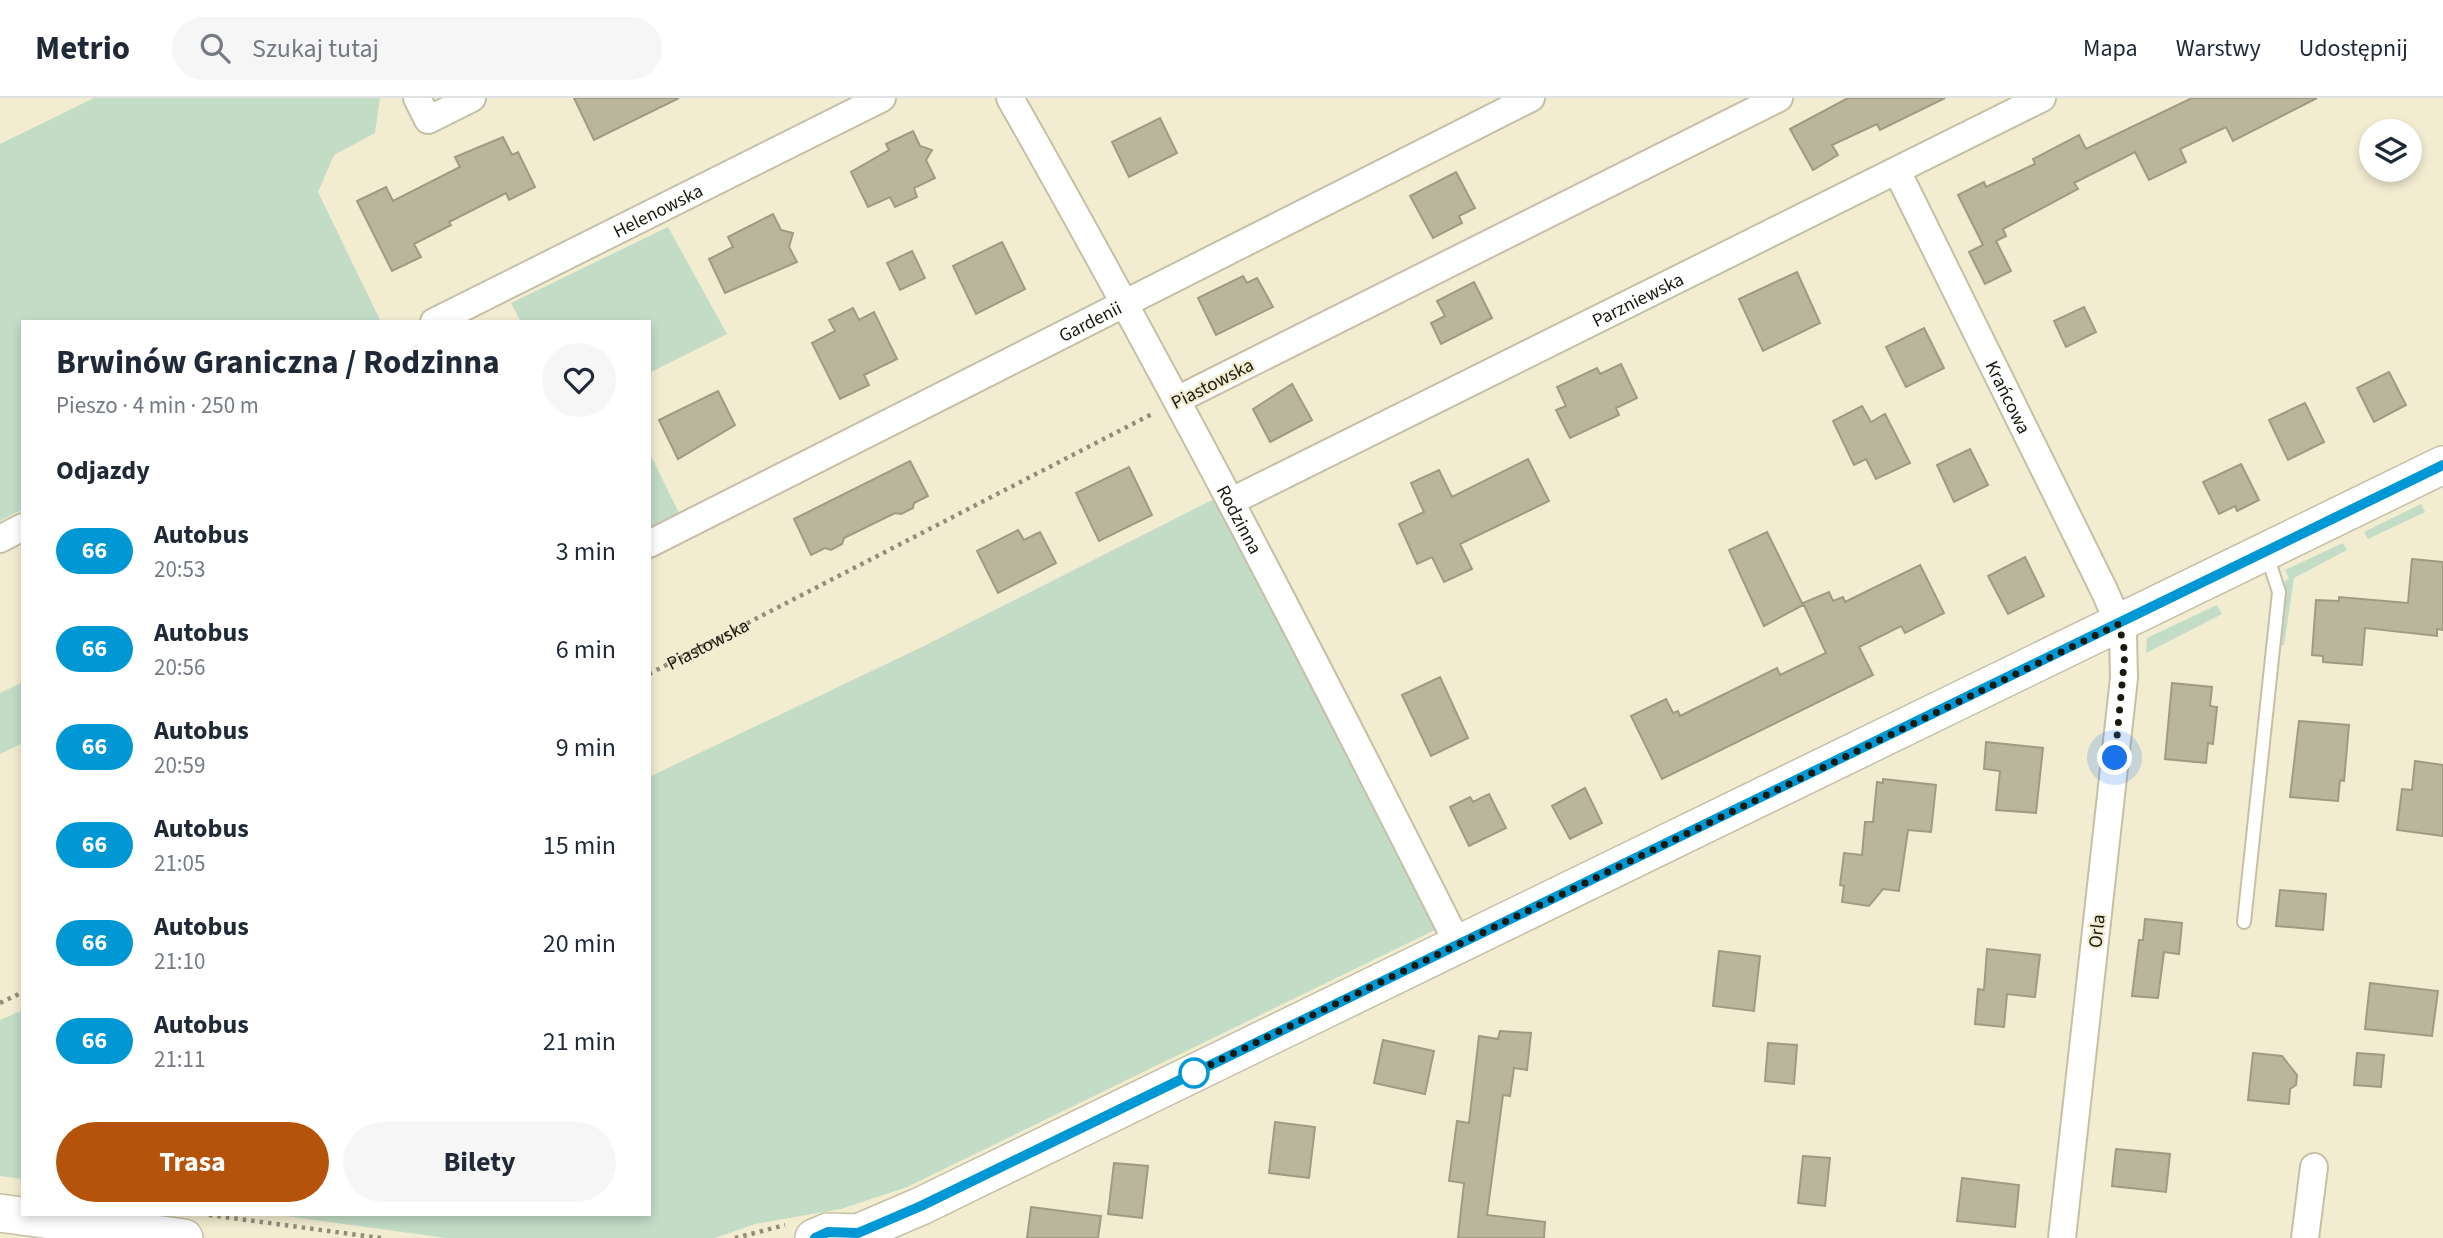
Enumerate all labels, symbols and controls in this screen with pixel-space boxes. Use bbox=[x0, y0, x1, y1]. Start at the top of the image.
search box bbox=[172, 17, 662, 80]
text: Metrio bbox=[35, 25, 130, 72]
icon: search bbox=[196, 29, 234, 67]
text: Szukaj tutaj bbox=[252, 30, 379, 67]
text: Mapa bbox=[2083, 31, 2138, 66]
text: Warstwy bbox=[2176, 31, 2261, 66]
text: Udostępnij bbox=[2299, 31, 2408, 66]
map controls bbox=[2359, 119, 2422, 182]
button: layers bbox=[2359, 119, 2422, 182]
street label: Helenowska bbox=[609, 178, 708, 245]
street label: Parzniewska bbox=[1588, 266, 1689, 335]
street label: Gardenii bbox=[1054, 295, 1127, 350]
text: Brwinów Graniczna / Rodzinna bbox=[56, 339, 500, 386]
button: heart bbox=[542, 343, 616, 417]
street label: Piastowska bbox=[1167, 352, 1259, 417]
street label: Krańcowa bbox=[1978, 356, 2037, 439]
text: Pieszo · 4 min · 250 m bbox=[56, 389, 259, 422]
text: Odjazdy bbox=[56, 452, 150, 489]
street label: Rodzinna bbox=[1209, 481, 1268, 559]
text: Autobus bbox=[154, 516, 249, 553]
text: 66 bbox=[82, 533, 107, 568]
text: 3 min bbox=[556, 533, 616, 570]
text: 20:53 bbox=[154, 553, 205, 586]
street label: Piastowska bbox=[662, 612, 754, 678]
text: Autobus bbox=[154, 614, 249, 651]
text: 66 bbox=[82, 631, 107, 666]
text: 6 min bbox=[556, 631, 616, 668]
text: 20:56 bbox=[154, 651, 205, 684]
text: Autobus bbox=[154, 712, 249, 749]
text: 66 bbox=[82, 729, 107, 764]
text: 9 min bbox=[556, 729, 616, 766]
your location bbox=[2097, 740, 2132, 775]
text: 20:59 bbox=[154, 749, 205, 782]
text: Autobus bbox=[154, 810, 249, 847]
text: 66 bbox=[82, 827, 107, 862]
text: 15 min bbox=[543, 827, 616, 864]
text: 21:05 bbox=[154, 847, 205, 880]
text: Autobus bbox=[154, 908, 249, 945]
street label: Orla bbox=[2082, 913, 2113, 949]
text: 66 bbox=[82, 925, 107, 960]
text: 20 min bbox=[543, 925, 616, 962]
text: 21:10 bbox=[154, 945, 205, 978]
text: Autobus bbox=[154, 1006, 249, 1043]
text: 66 bbox=[82, 1023, 107, 1058]
text: 21 min bbox=[543, 1023, 616, 1060]
text: 21:11 bbox=[154, 1043, 205, 1076]
unlabelled marker bbox=[1179, 1058, 1209, 1088]
button: Trasa bbox=[56, 1122, 329, 1202]
button: Bilety bbox=[343, 1122, 616, 1202]

